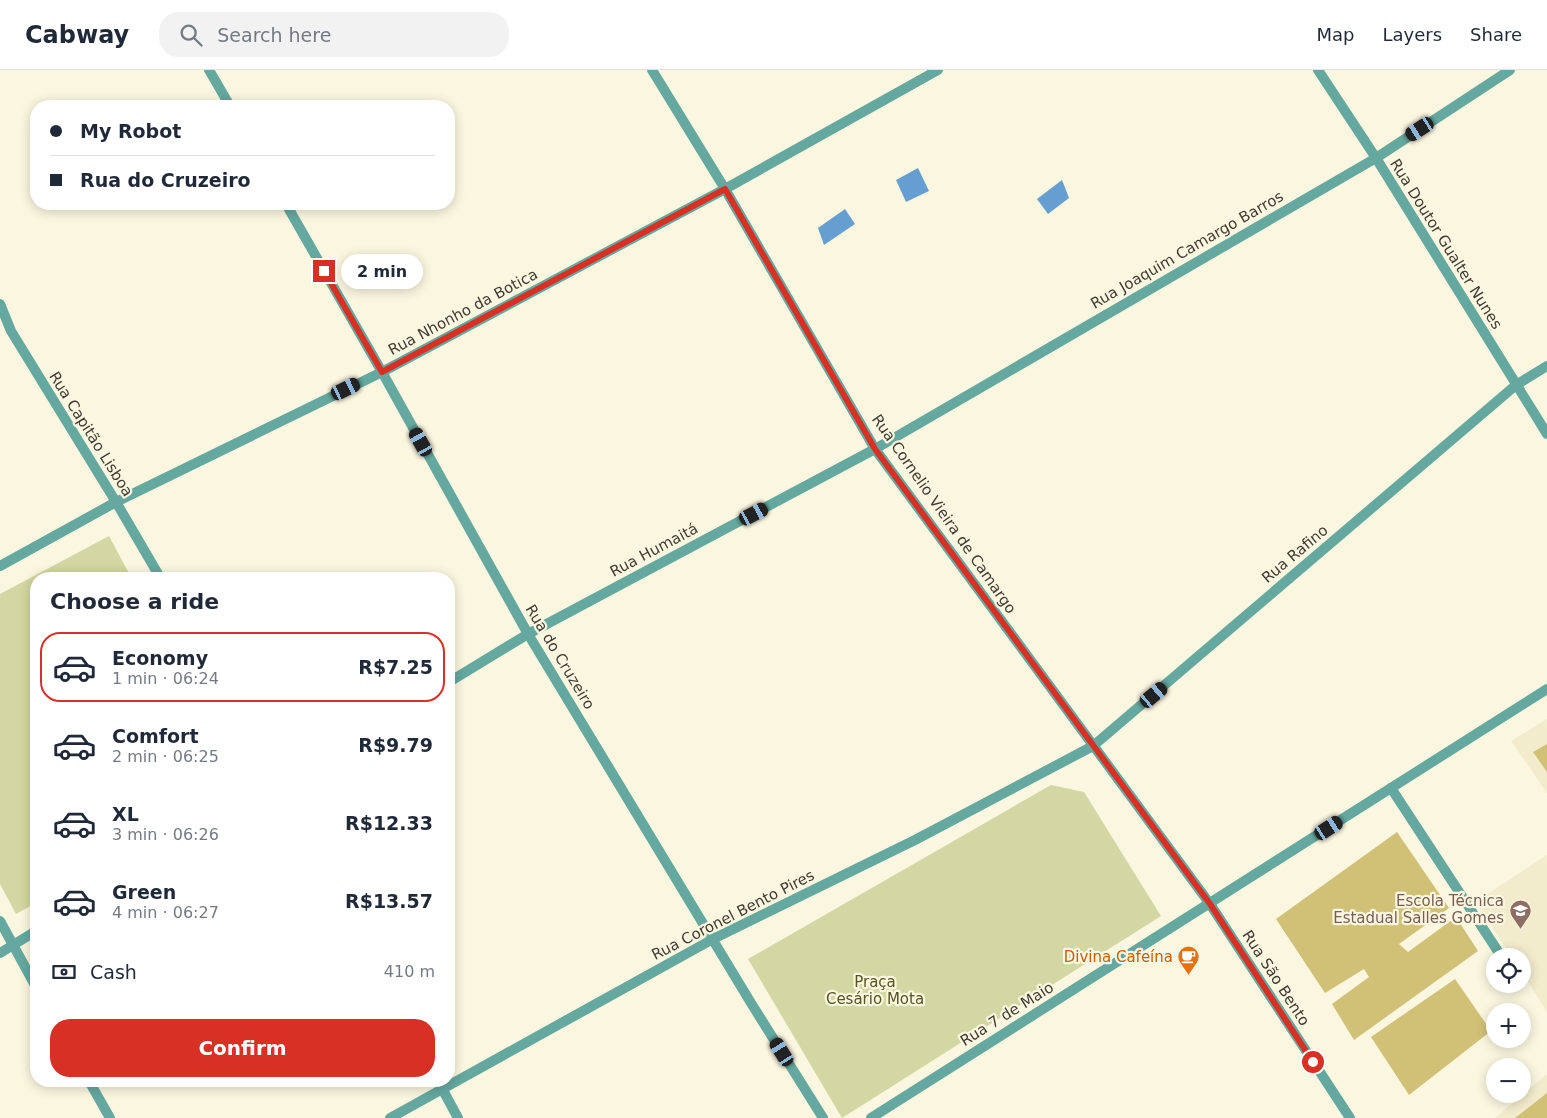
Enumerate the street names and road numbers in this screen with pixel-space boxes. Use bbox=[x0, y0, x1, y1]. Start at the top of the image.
street label: Rua Doutor Gualter Nunes bbox=[1386, 156, 1506, 333]
street label: Rua Joaquim Camargo Barros bbox=[1087, 187, 1287, 313]
street label: Rua Nhonho da Botica bbox=[385, 265, 541, 359]
street label: Rua Capitão Lisboa bbox=[45, 368, 137, 500]
street label: Rua Cornelio Vieira de Camargo bbox=[868, 411, 1020, 617]
street label: Rua Humaitá bbox=[607, 519, 701, 581]
street label: Rua Rafino bbox=[1258, 521, 1332, 587]
street label: Rua do Cruzeiro bbox=[522, 601, 598, 713]
street label: Rua Coronel Bento Pires bbox=[649, 866, 818, 964]
street label: Rua São Bento bbox=[1239, 927, 1313, 1029]
street label: Rua 7 de Maio bbox=[957, 978, 1057, 1050]

